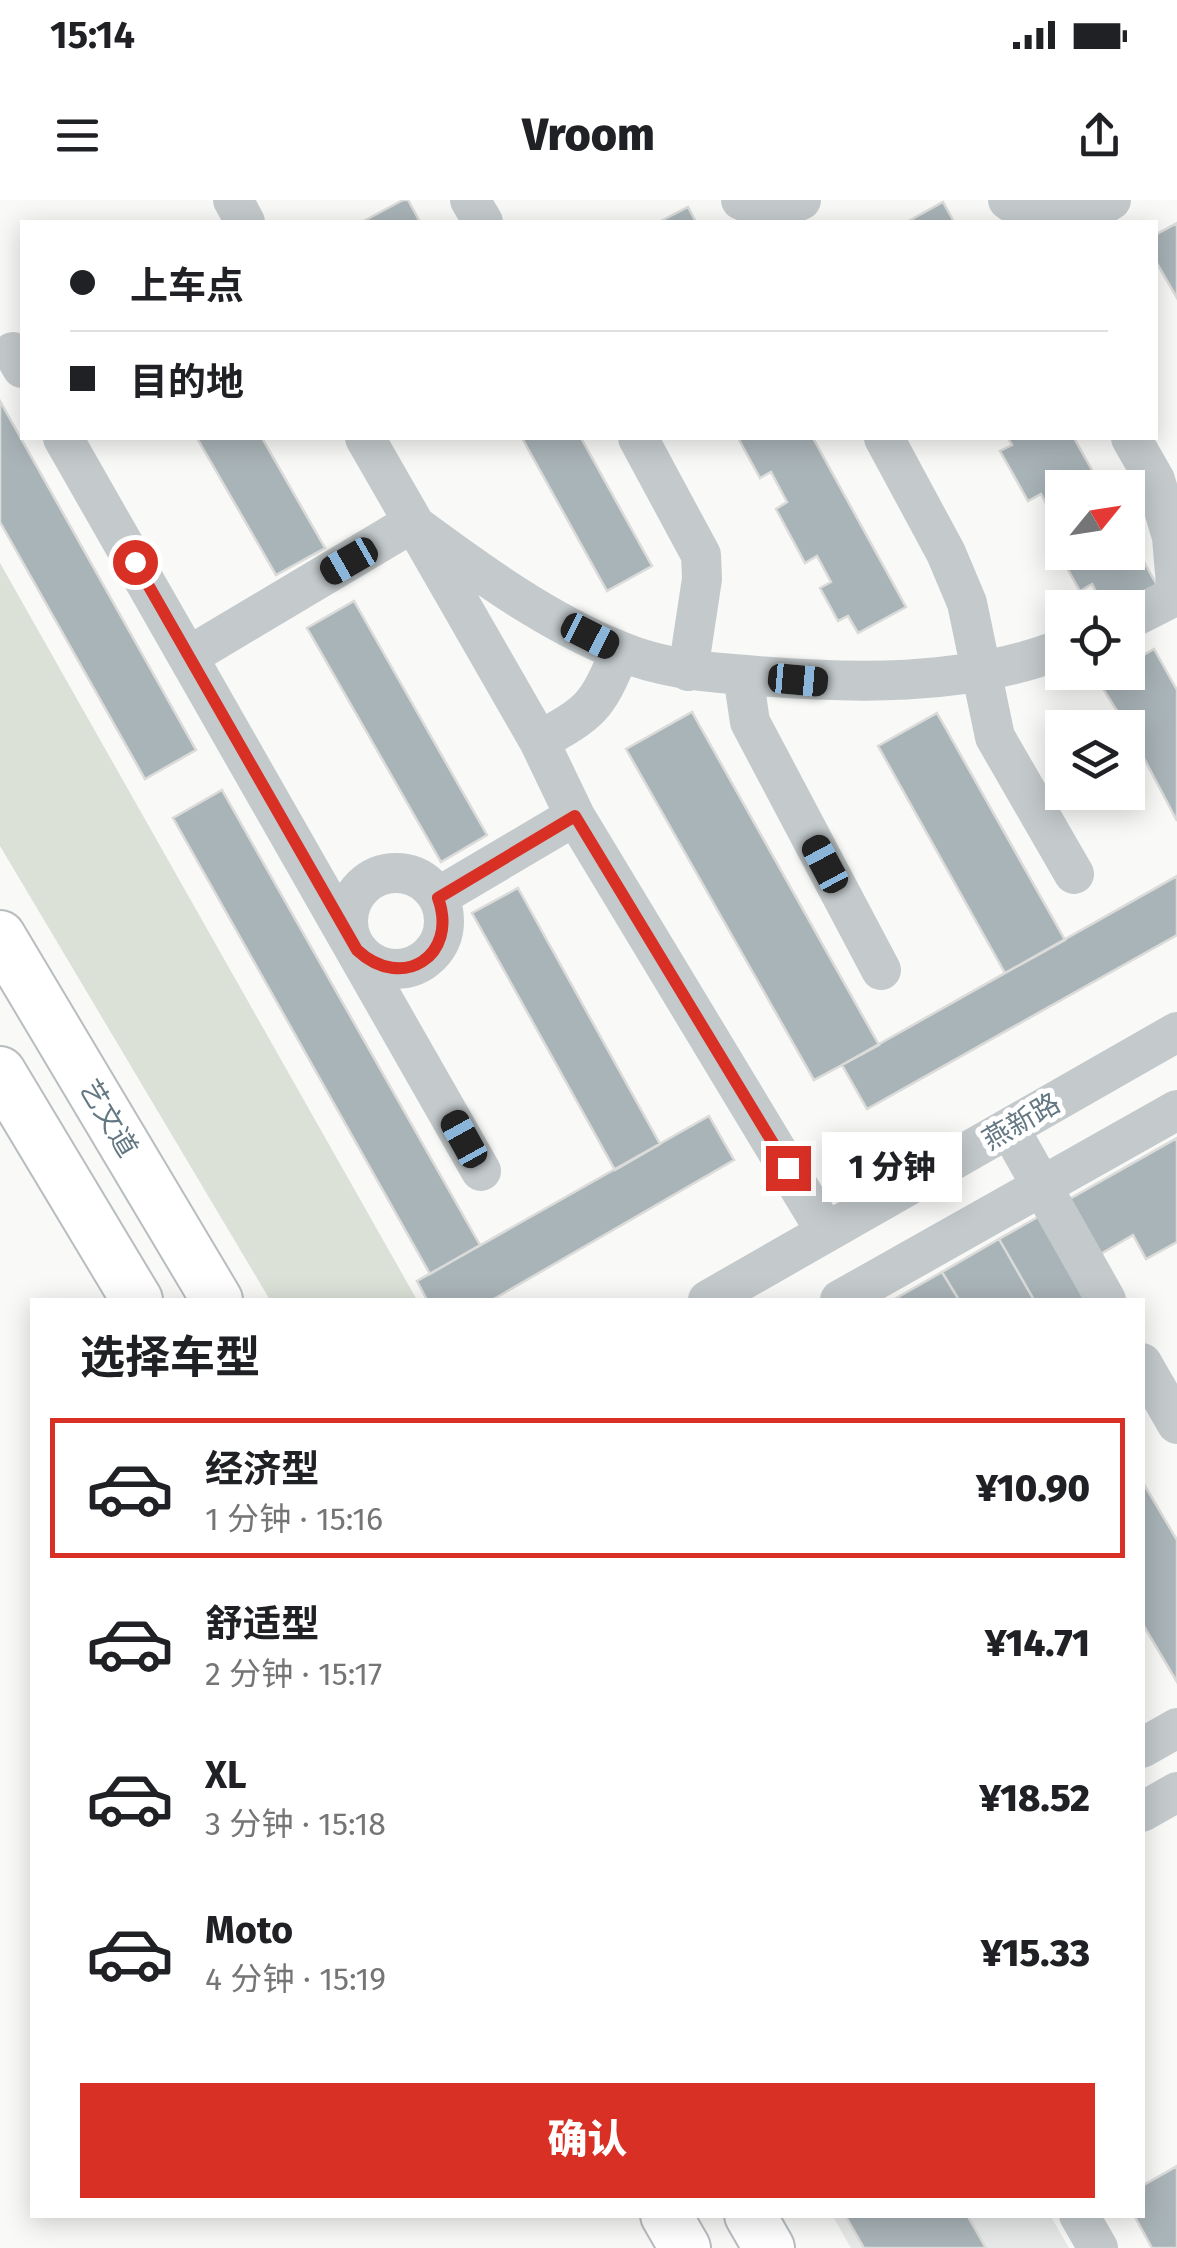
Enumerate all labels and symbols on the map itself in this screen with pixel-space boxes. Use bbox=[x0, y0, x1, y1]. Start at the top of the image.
north arrow bbox=[1045, 470, 1145, 570]
car bbox=[316, 533, 382, 589]
route start bbox=[113, 540, 158, 585]
car bbox=[556, 609, 624, 663]
car bbox=[767, 662, 829, 698]
car bbox=[798, 830, 852, 898]
street label: 艺文道 bbox=[73, 1074, 144, 1163]
street label: 燕新路 bbox=[977, 1086, 1066, 1157]
car bbox=[436, 1105, 492, 1173]
callout: 1 分钟 bbox=[823, 1133, 963, 1203]
route end bbox=[766, 1146, 811, 1191]

